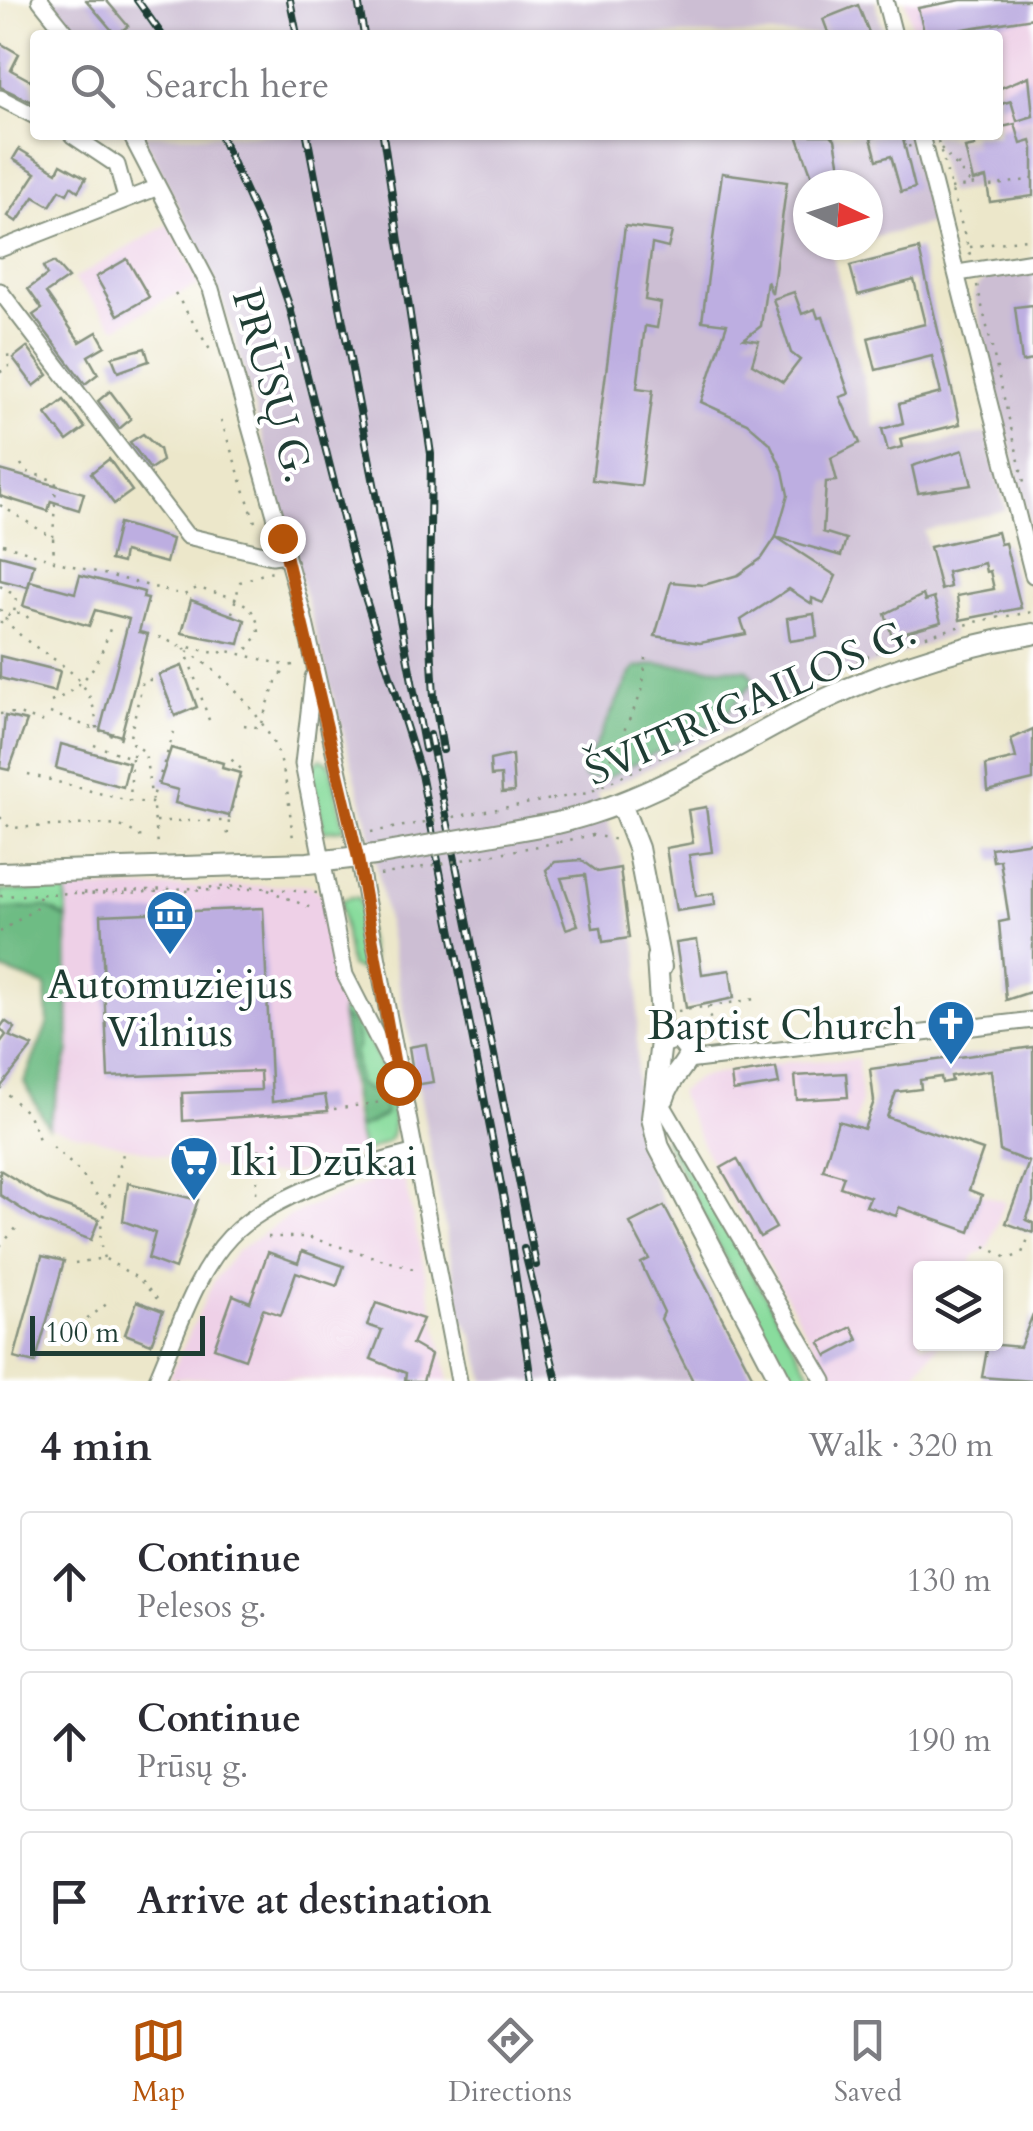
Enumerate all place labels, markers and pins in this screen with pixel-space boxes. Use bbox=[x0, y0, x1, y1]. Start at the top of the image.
museum icon: Automuziejus Vilnius bbox=[144, 888, 196, 956]
place label: Automuziejus Vilnius bbox=[47, 956, 293, 1061]
place label: Baptist Church bbox=[648, 997, 916, 1054]
church icon: Baptist Church bbox=[925, 998, 977, 1066]
place label: Iki Dzūkai bbox=[229, 1133, 417, 1190]
supermarket icon: Iki Dzūkai bbox=[168, 1134, 220, 1202]

